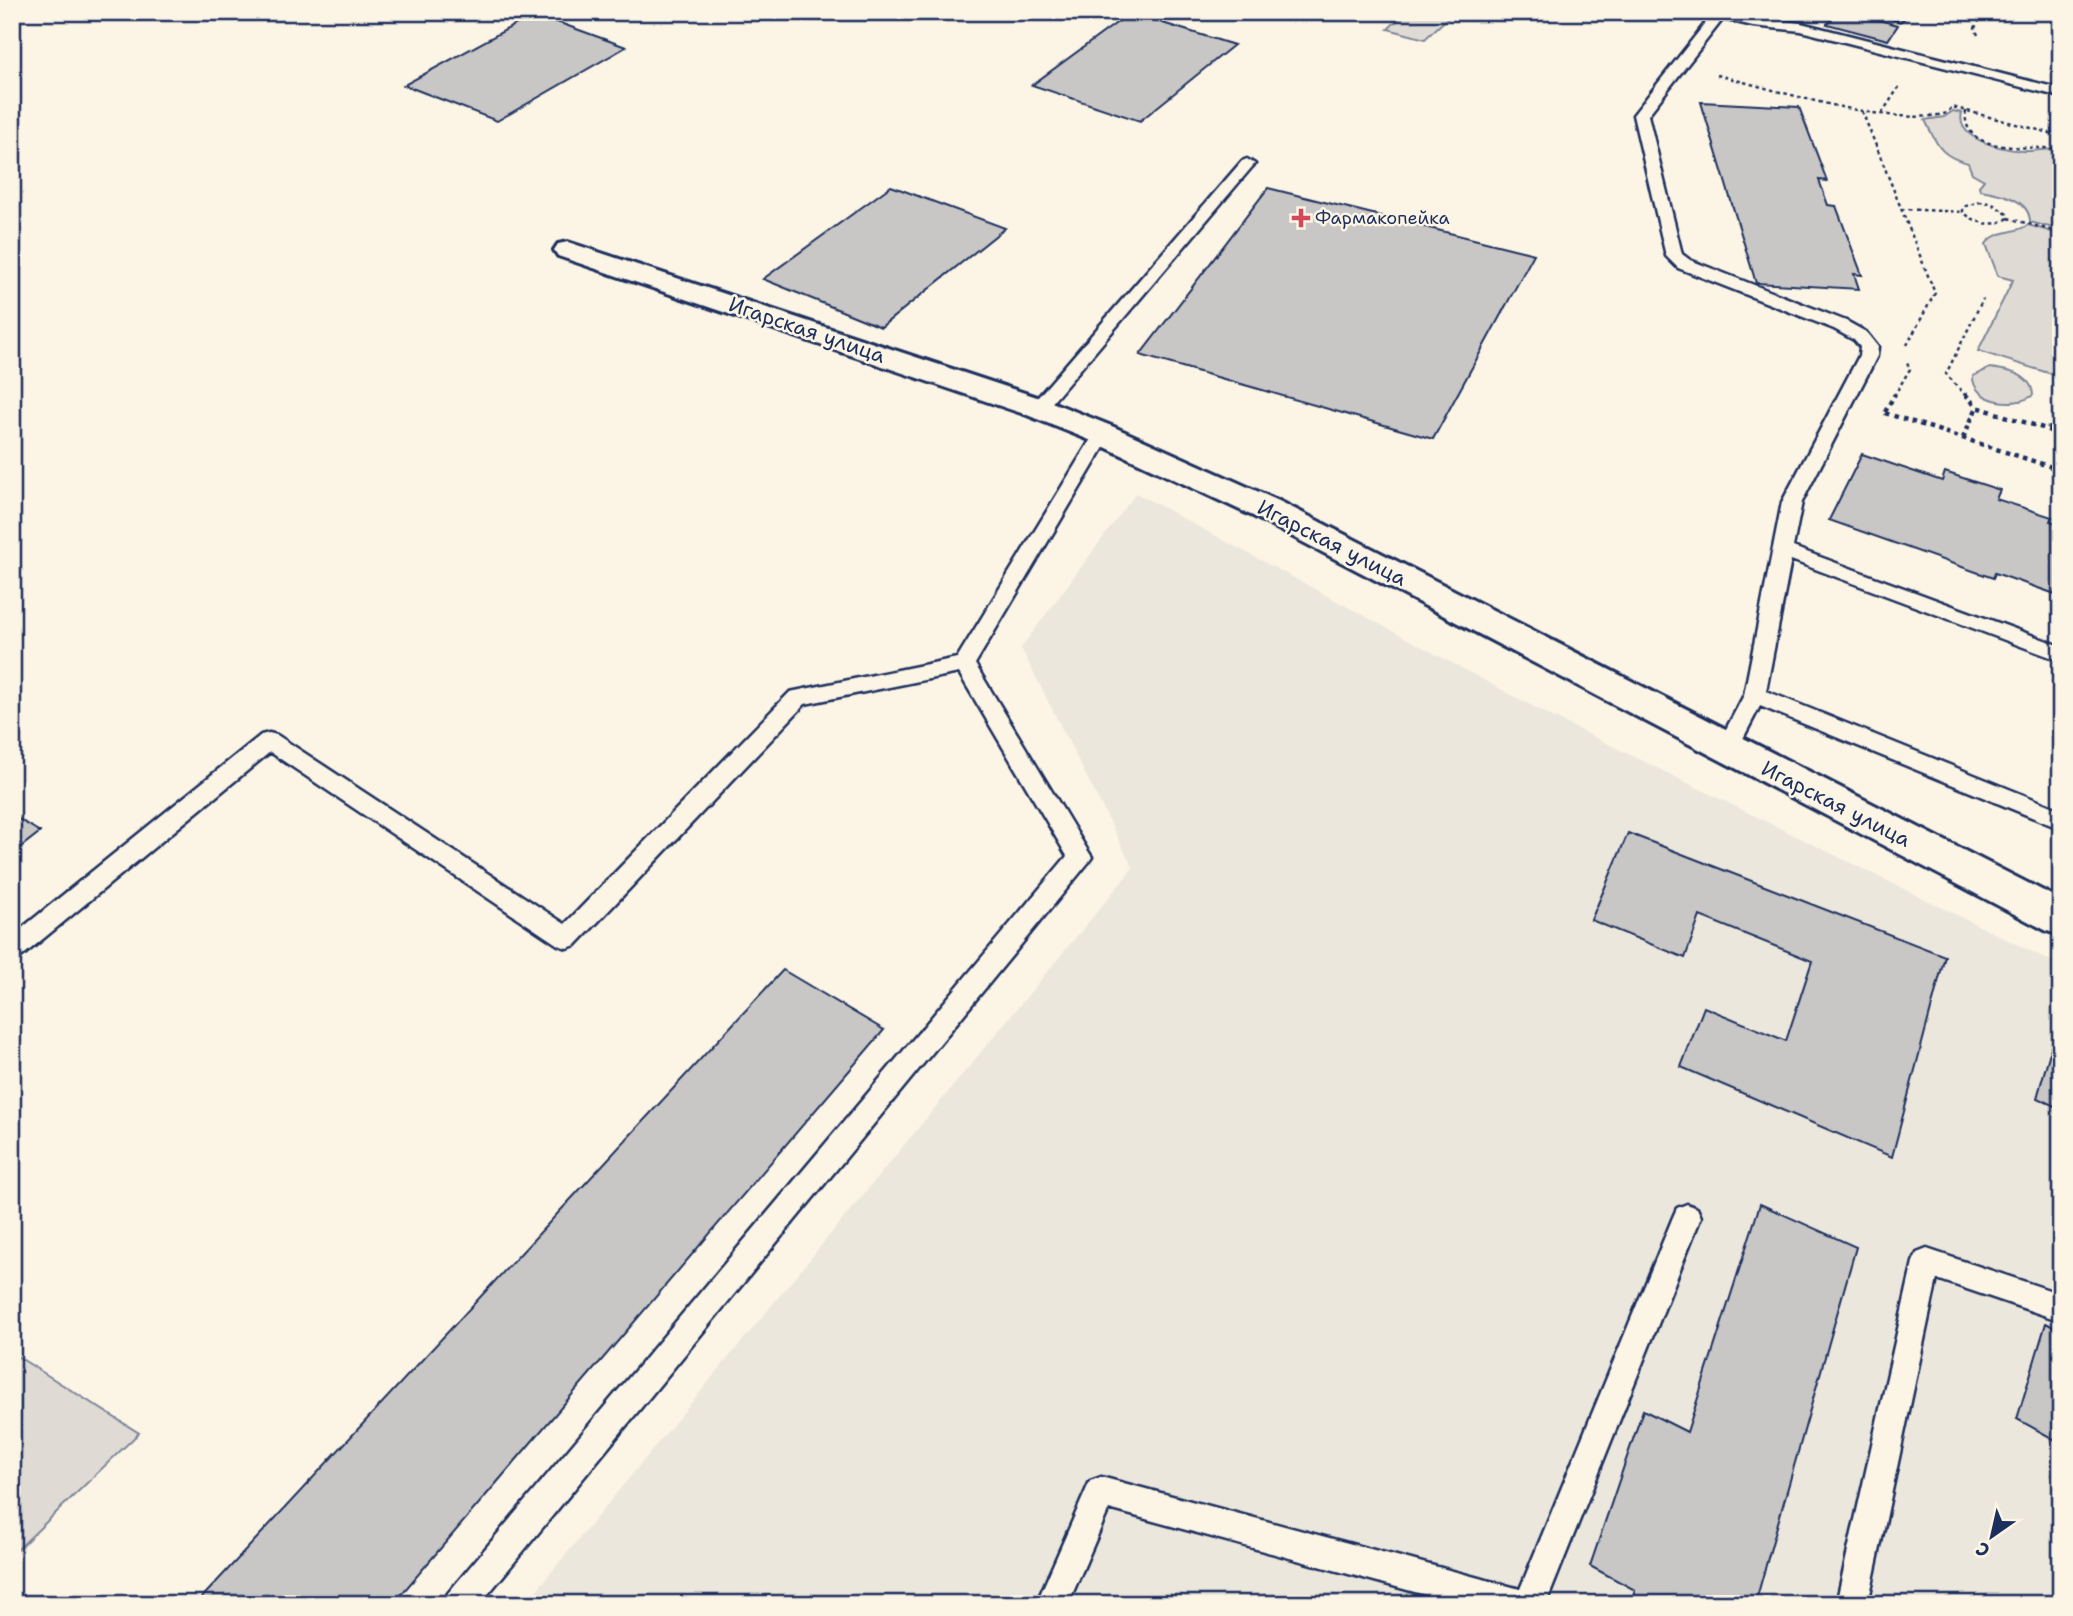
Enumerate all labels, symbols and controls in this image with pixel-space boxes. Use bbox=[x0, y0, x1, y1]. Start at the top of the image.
place label: Фармакопейка bbox=[1315, 206, 1450, 230]
marker: Фармакопейка bbox=[1293, 210, 1309, 226]
street label: Игарская улица bbox=[725, 290, 889, 370]
street label: Игарская улица bbox=[1253, 493, 1411, 593]
street label: Игарская улица bbox=[1757, 754, 1915, 854]
north arrow bbox=[1958, 1500, 2028, 1570]
text: С bbox=[1971, 1536, 1995, 1563]

